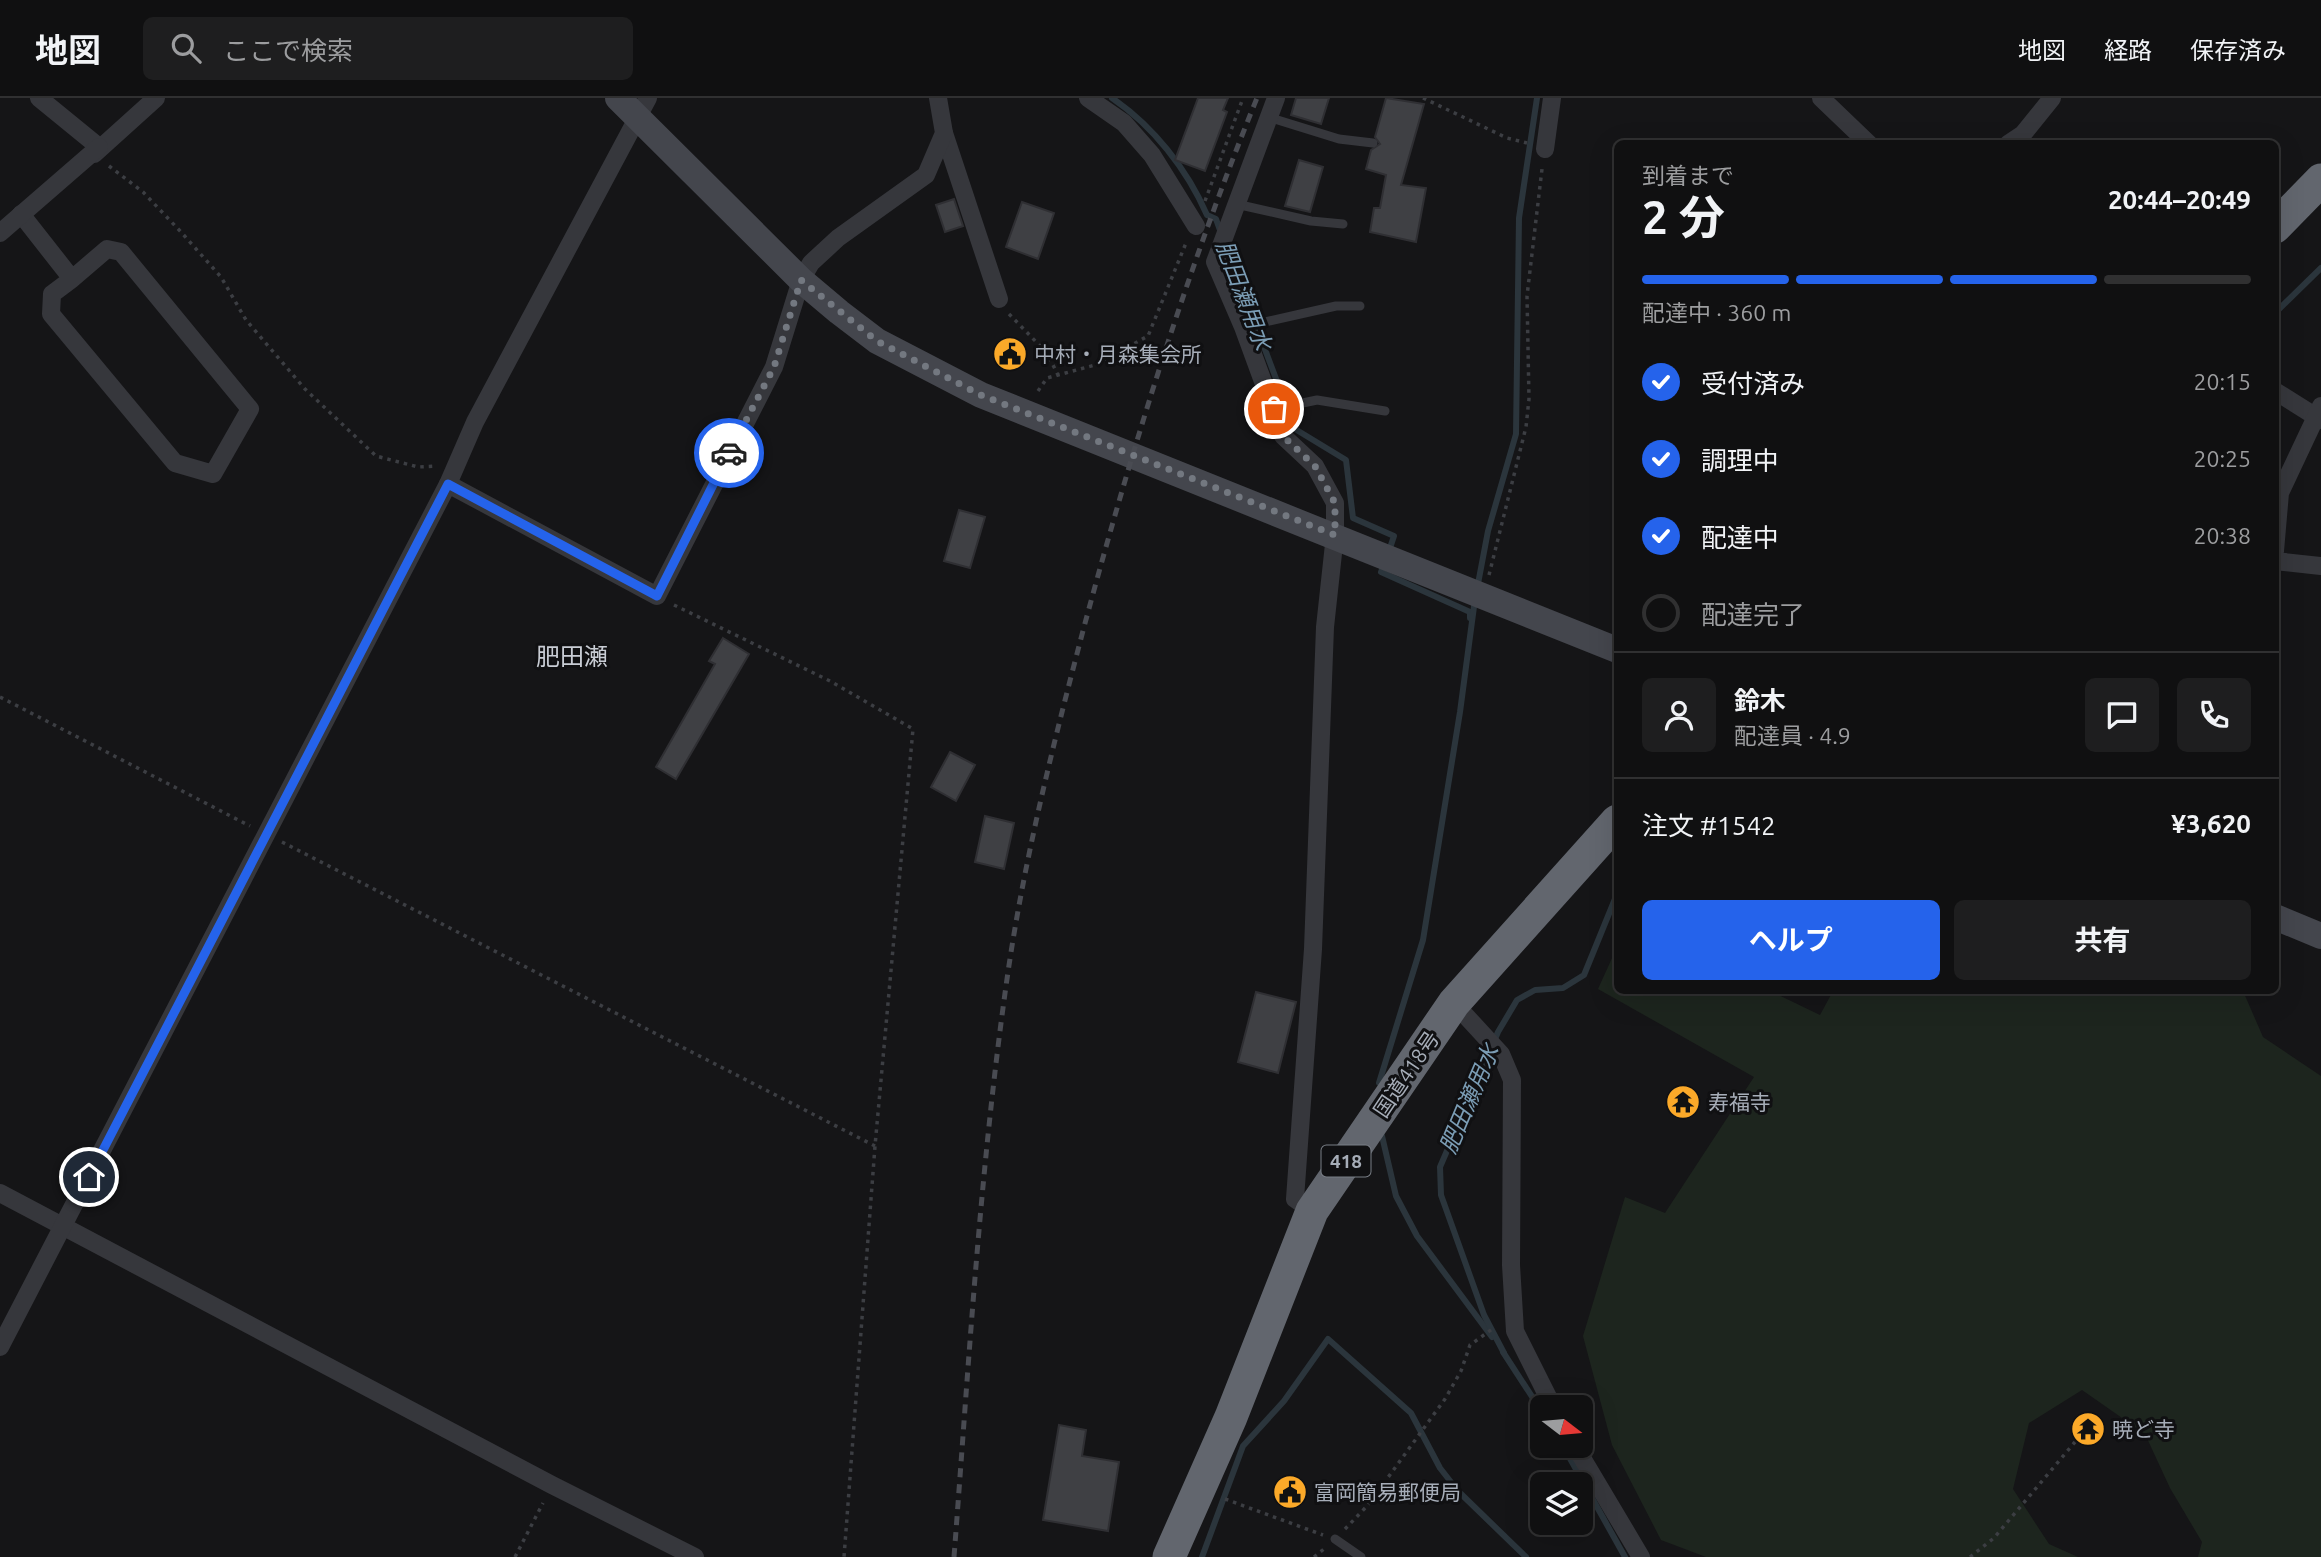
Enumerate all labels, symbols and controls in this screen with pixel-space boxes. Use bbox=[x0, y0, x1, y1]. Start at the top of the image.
search box bbox=[143, 17, 633, 80]
icon: search bbox=[167, 29, 205, 67]
text: 地図 bbox=[35, 31, 101, 68]
text: ここで検索 bbox=[223, 36, 353, 65]
text: 地図 bbox=[2018, 37, 2066, 64]
text: 経路 bbox=[2104, 37, 2152, 64]
text: 保存済み bbox=[2190, 37, 2286, 64]
text: 到着まで bbox=[1642, 163, 1734, 188]
text: 20:44–20:49 bbox=[2108, 185, 2251, 214]
text: 2 分 bbox=[1642, 191, 1725, 243]
water label: 肥田瀬用水 bbox=[1212, 237, 1277, 356]
text: 配達中 · 360 m bbox=[1642, 300, 1791, 325]
public building icon: 中村・月森集会所 bbox=[991, 335, 1029, 373]
place label: 中村・月森集会所 bbox=[1034, 342, 1202, 366]
icon: check bbox=[1642, 363, 1680, 401]
text: 受付済み bbox=[1701, 369, 1805, 398]
text: 20:15 bbox=[2193, 369, 2251, 394]
pin bbox=[1244, 379, 1304, 439]
icon: bag bbox=[1255, 390, 1293, 428]
courier bbox=[694, 418, 764, 488]
icon: car bbox=[710, 434, 748, 472]
icon: check bbox=[1642, 440, 1680, 478]
text: 調理中 bbox=[1701, 446, 1779, 475]
text: 20:25 bbox=[2193, 446, 2251, 471]
icon: check bbox=[1642, 517, 1680, 555]
text: 配達中 bbox=[1701, 523, 1779, 552]
text: 20:38 bbox=[2193, 523, 2251, 548]
text: 配達完了 bbox=[1701, 600, 1805, 629]
district label: 肥田瀬 bbox=[536, 643, 608, 670]
button: person bbox=[1642, 678, 1716, 752]
button: chat bbox=[2085, 678, 2159, 752]
button: phone bbox=[2177, 678, 2251, 752]
text: 鈴木 bbox=[1734, 686, 1786, 715]
text: 配達員 · 4.9 bbox=[1734, 723, 1851, 748]
text: ¥3,620 bbox=[2171, 809, 2251, 838]
text: 注文 #1542 bbox=[1642, 811, 1776, 840]
button: ヘルプ bbox=[1642, 900, 1940, 980]
button: 共有 bbox=[1954, 900, 2251, 980]
street label: 国道418号 bbox=[1368, 1026, 1444, 1122]
water label: 肥田瀬用水 bbox=[1435, 1038, 1504, 1157]
temple icon: 寿福寺 bbox=[1664, 1083, 1702, 1121]
place label: 寿福寺 bbox=[1708, 1090, 1771, 1114]
road number: 418 bbox=[1322, 1146, 1370, 1176]
pin bbox=[59, 1147, 119, 1207]
icon: home bbox=[70, 1158, 108, 1196]
north arrow bbox=[1530, 1395, 1592, 1458]
map controls bbox=[1530, 1395, 1593, 1535]
temple icon: 暁ど寺 bbox=[2069, 1410, 2107, 1448]
place label: 暁ど寺 bbox=[2112, 1417, 2175, 1441]
button: layers bbox=[1530, 1472, 1593, 1535]
public building icon: 富岡簡易郵便局 bbox=[1271, 1473, 1309, 1511]
place label: 富岡簡易郵便局 bbox=[1314, 1480, 1461, 1504]

